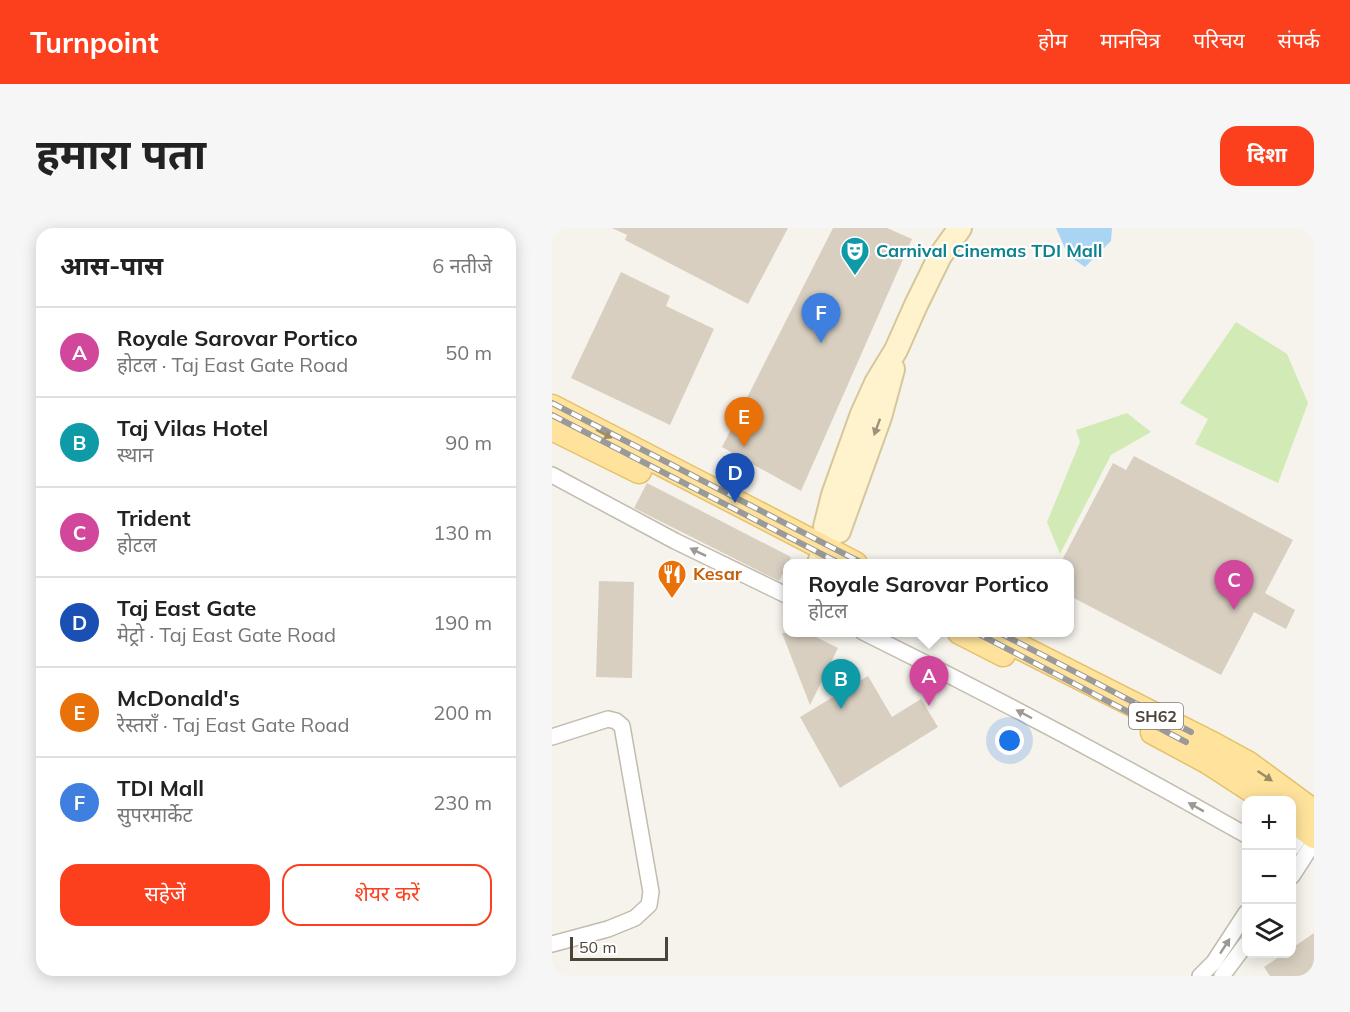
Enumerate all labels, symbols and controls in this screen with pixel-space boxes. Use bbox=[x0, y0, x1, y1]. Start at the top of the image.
text: Turnpoint bbox=[30, 25, 159, 60]
text: होम bbox=[1038, 27, 1067, 53]
text: मानचित्र bbox=[1100, 27, 1160, 53]
text: परिचय bbox=[1193, 27, 1245, 53]
text: संपर्क bbox=[1278, 27, 1320, 53]
button: दिशा bbox=[1220, 126, 1314, 186]
text: हमारा पता bbox=[36, 127, 206, 180]
theatre icon: Carnival Cinemas TDI Mall bbox=[839, 235, 871, 277]
place label: Carnival Cinemas TDI Mall bbox=[876, 239, 1102, 262]
text: आस-पास bbox=[60, 249, 163, 282]
text: 6 नतीजे bbox=[432, 253, 492, 278]
pin: F bbox=[802, 294, 840, 343]
text: Royale Sarovar Portico bbox=[117, 324, 358, 352]
text: A bbox=[72, 340, 87, 365]
text: 50 m bbox=[445, 340, 492, 365]
text: होटल · Taj East Gate Road bbox=[117, 352, 348, 377]
pin: E bbox=[724, 398, 764, 447]
text: Taj Vilas Hotel bbox=[117, 414, 268, 442]
one-way arrow bbox=[871, 418, 881, 436]
one-way arrow bbox=[595, 429, 613, 439]
text: B bbox=[73, 430, 86, 455]
text: 90 m bbox=[445, 430, 492, 455]
text: स्थान bbox=[117, 442, 153, 467]
pin: D bbox=[716, 454, 754, 503]
text: Trident bbox=[117, 504, 191, 532]
text: C bbox=[73, 520, 86, 545]
text: 130 m bbox=[433, 520, 492, 545]
text: होटल bbox=[117, 532, 156, 557]
one-way arrow bbox=[689, 548, 706, 557]
restaurant icon: Kesar bbox=[656, 558, 688, 600]
popup bbox=[783, 559, 1074, 637]
pin: C bbox=[1214, 560, 1254, 610]
place label: Kesar bbox=[693, 562, 743, 585]
text: Royale Sarovar Portico bbox=[808, 570, 1049, 598]
text: Taj East Gate bbox=[117, 594, 256, 622]
text: होटल bbox=[808, 598, 848, 623]
text: D bbox=[72, 610, 87, 635]
text: 190 m bbox=[433, 610, 492, 635]
text: मेट्रो · Taj East Gate Road bbox=[117, 622, 336, 647]
pin: A bbox=[910, 656, 949, 706]
pin: B bbox=[822, 660, 860, 709]
text: McDonald's bbox=[117, 684, 240, 712]
text: E bbox=[74, 700, 85, 725]
text: 200 m bbox=[433, 700, 492, 725]
road number: SH62 bbox=[1129, 703, 1183, 729]
one-way arrow bbox=[1015, 710, 1032, 719]
text: रेस्तराँ · Taj East Gate Road bbox=[117, 712, 350, 737]
your location bbox=[995, 726, 1024, 755]
one-way arrow bbox=[1257, 770, 1273, 782]
text: TDI Mall bbox=[117, 774, 204, 802]
text: F bbox=[74, 790, 85, 815]
text: 230 m bbox=[433, 790, 492, 815]
map controls bbox=[1242, 796, 1296, 958]
button: + bbox=[1242, 796, 1296, 850]
text: सुपरमार्केट bbox=[117, 802, 193, 827]
one-way arrow bbox=[1187, 802, 1204, 812]
button: − bbox=[1242, 850, 1296, 904]
button: सहेजें bbox=[60, 864, 270, 926]
button: शेयर करें bbox=[282, 864, 492, 926]
button: layers bbox=[1242, 904, 1296, 958]
scale bar bbox=[570, 934, 668, 962]
text: 50 m bbox=[579, 937, 616, 957]
one-way arrow bbox=[1219, 938, 1230, 954]

